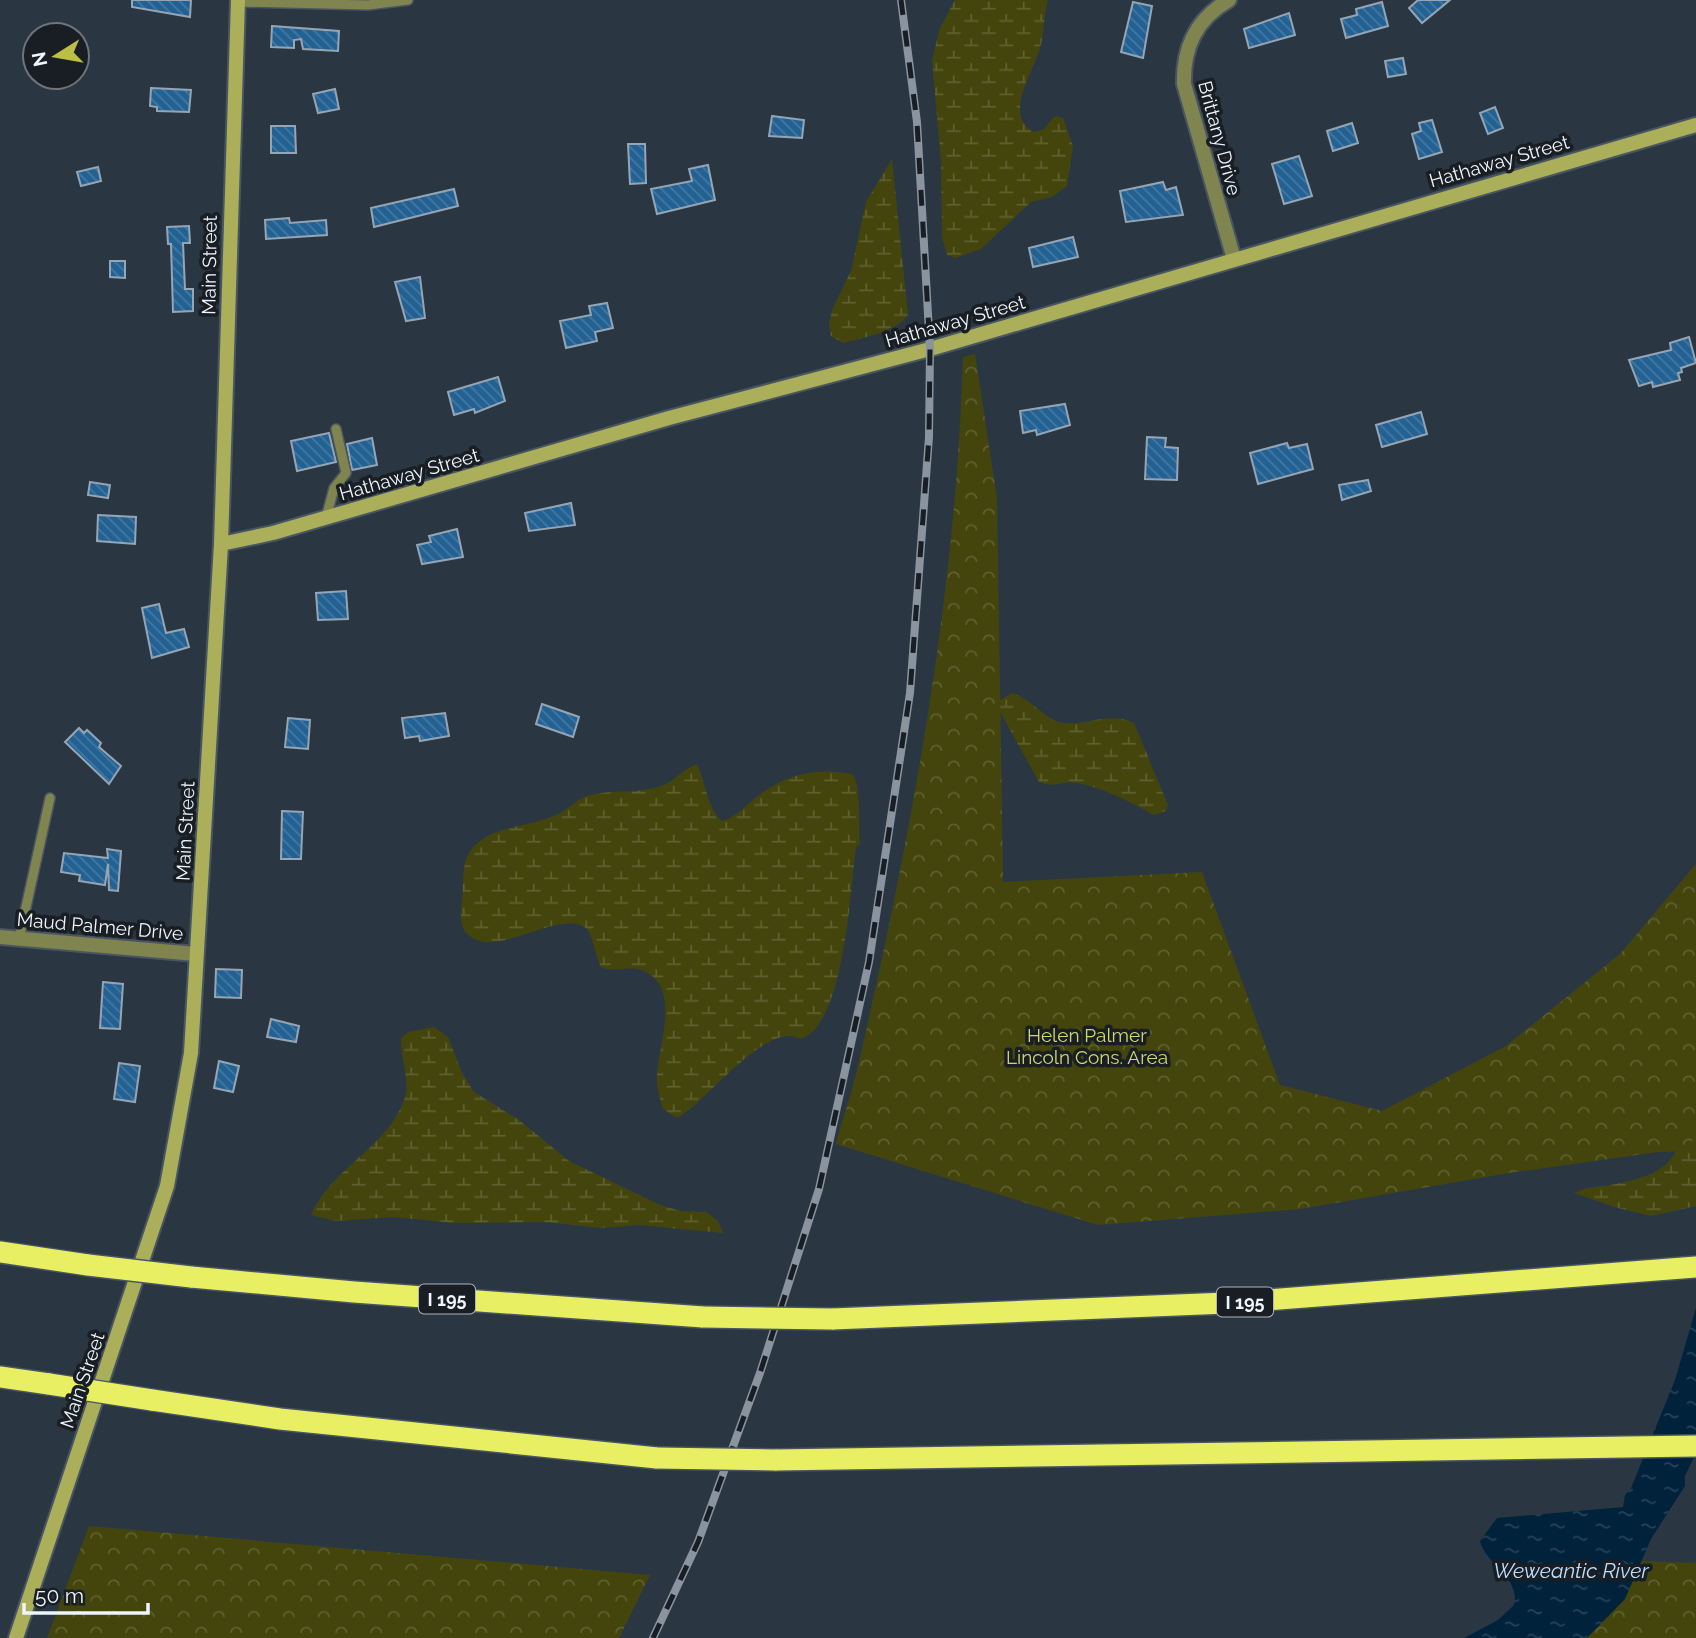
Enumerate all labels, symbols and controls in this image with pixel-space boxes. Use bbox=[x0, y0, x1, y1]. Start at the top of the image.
north arrow bbox=[21, 21, 91, 91]
text: N bbox=[27, 50, 51, 68]
street label: Brittany Drive bbox=[1194, 78, 1246, 198]
street label: Hathaway Street bbox=[1427, 130, 1572, 191]
street label: Main Street bbox=[197, 214, 221, 315]
street label: Hathaway Street bbox=[883, 290, 1028, 351]
street label: Hathaway Street bbox=[337, 443, 482, 504]
street label: Main Street bbox=[171, 780, 199, 881]
street label: Maud Palmer Drive bbox=[16, 908, 184, 944]
park label: Helen Palmer Lincoln Cons. Area bbox=[1006, 1024, 1168, 1068]
road number: I 195 bbox=[419, 1284, 475, 1314]
road number: I 195 bbox=[1217, 1288, 1273, 1316]
street label: Main Street bbox=[55, 1329, 109, 1431]
water label: Weweantic River bbox=[1493, 1558, 1649, 1583]
scale bar bbox=[24, 1572, 149, 1616]
text: 50 m bbox=[35, 1583, 84, 1608]

